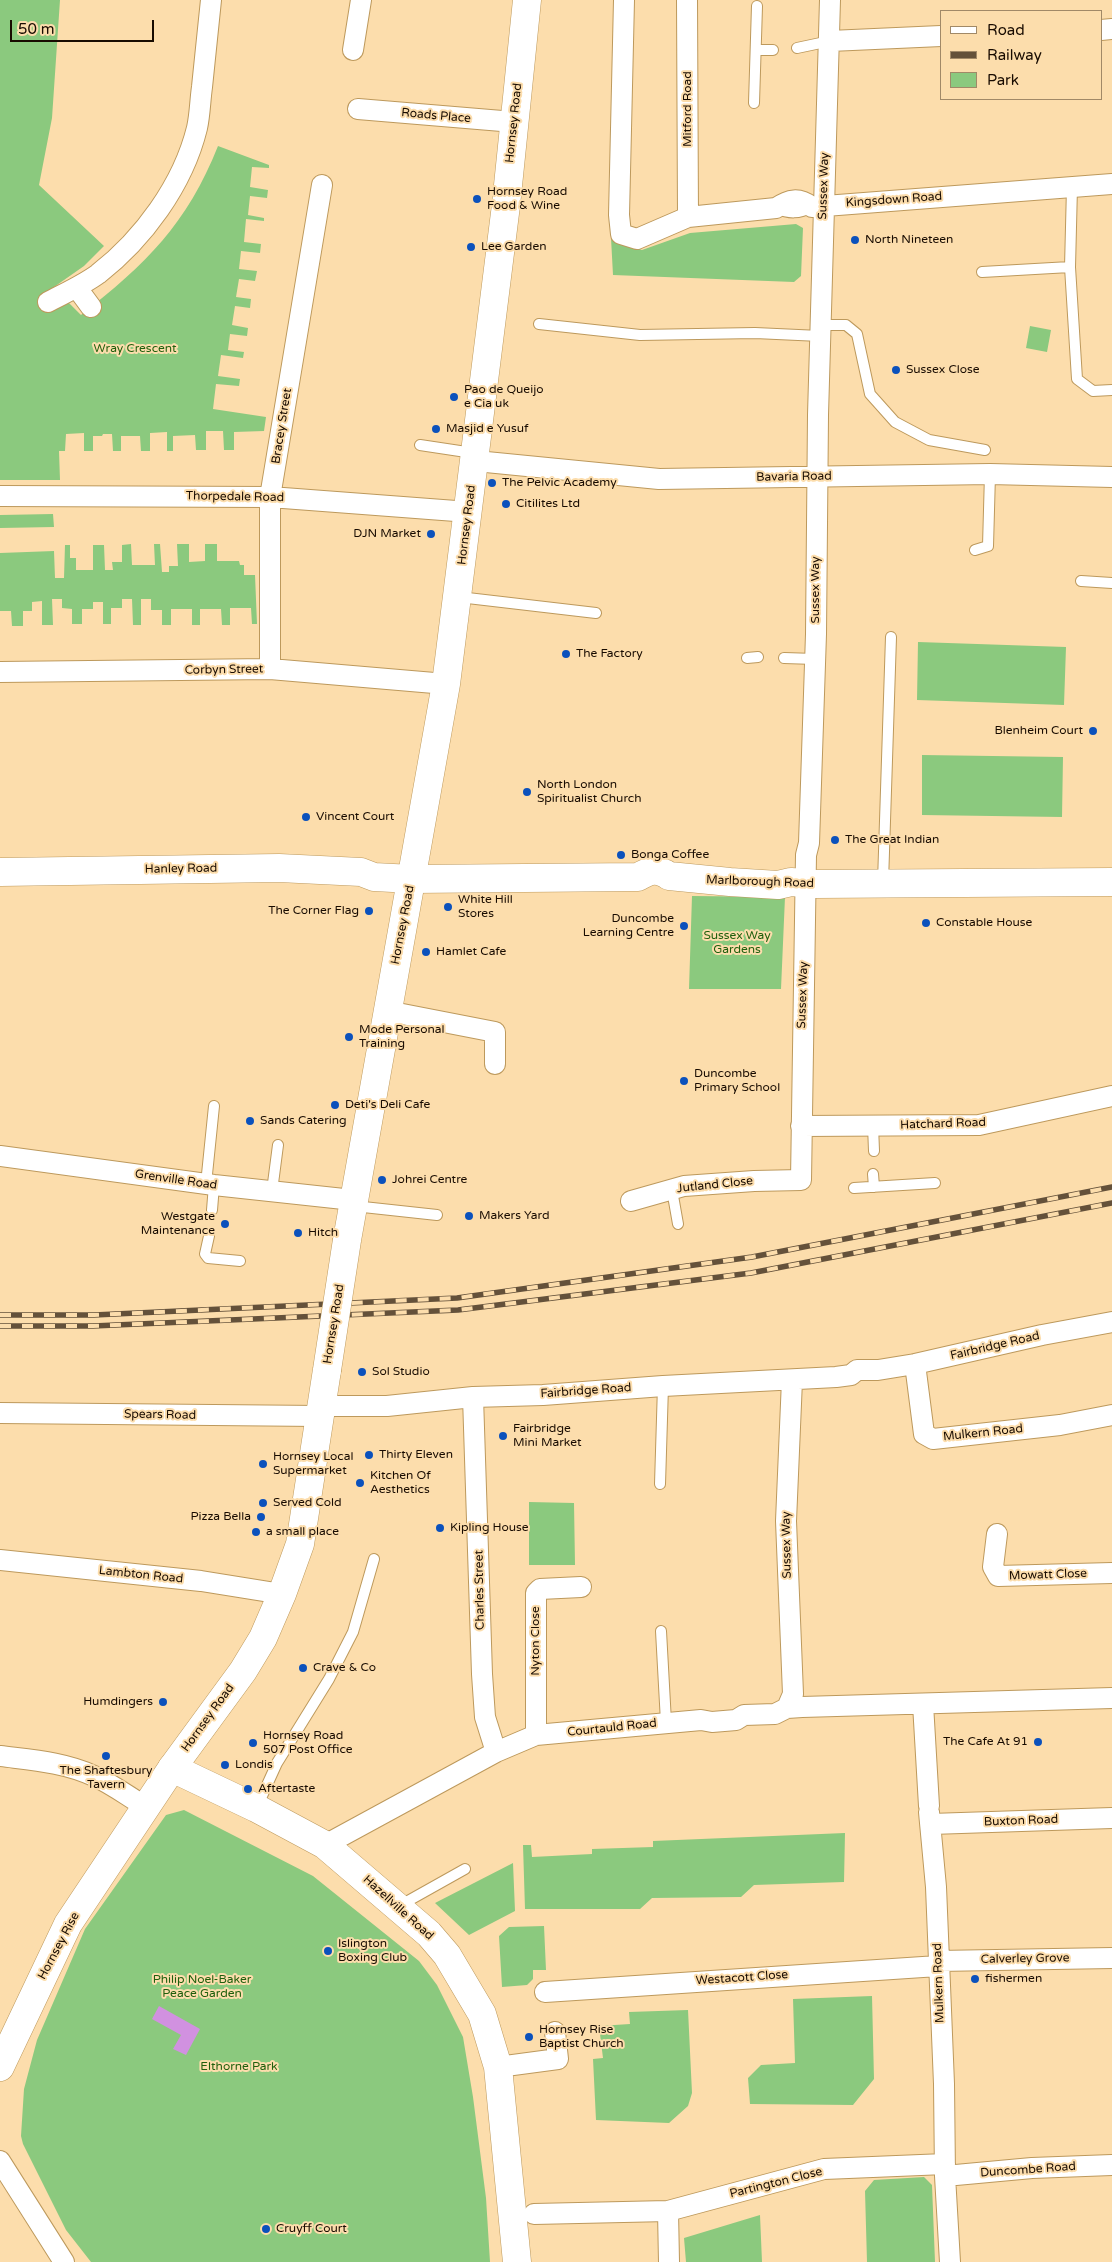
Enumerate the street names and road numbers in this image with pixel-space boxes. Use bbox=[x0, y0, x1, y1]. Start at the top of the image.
street label: Mitford Road bbox=[681, 71, 695, 147]
street label: Hornsey Road bbox=[503, 82, 525, 164]
street label: Roads Place bbox=[401, 106, 471, 126]
street label: Sussex Way bbox=[816, 152, 832, 220]
street label: Kingsdown Road bbox=[845, 189, 943, 211]
street label: Bracey Street bbox=[269, 387, 295, 465]
street label: Bavaria Road bbox=[756, 469, 832, 485]
street label: Hornsey Road bbox=[455, 484, 479, 566]
street label: Thorpedale Road bbox=[186, 489, 284, 505]
street label: Sussex Way bbox=[809, 556, 823, 624]
street label: Corbyn Street bbox=[185, 662, 263, 678]
street label: Hanley Road bbox=[145, 861, 217, 877]
street label: Marlborough Road bbox=[706, 873, 814, 891]
street label: Hornsey Road bbox=[388, 884, 418, 966]
street label: Sussex Way bbox=[795, 961, 811, 1029]
street label: Hatchard Road bbox=[900, 1115, 986, 1133]
street label: Grenville Road bbox=[134, 1167, 218, 1193]
street label: Jutland Close bbox=[676, 1174, 754, 1196]
street label: Hornsey Road bbox=[321, 1283, 347, 1365]
street label: Fairbridge Road bbox=[949, 1329, 1041, 1363]
street label: Fairbridge Road bbox=[540, 1381, 632, 1401]
street label: Spears Road bbox=[124, 1407, 196, 1423]
street label: Mulkern Road bbox=[942, 1422, 1024, 1444]
street label: Sussex Way bbox=[779, 1511, 795, 1579]
street label: Charles Street bbox=[472, 1550, 488, 1630]
street label: Lambton Road bbox=[98, 1563, 184, 1587]
street label: Mowatt Close bbox=[1009, 1566, 1087, 1584]
street label: Nyton Close bbox=[529, 1606, 543, 1676]
street label: Hornsey Road bbox=[179, 1681, 237, 1755]
street label: Courtauld Road bbox=[567, 1716, 657, 1740]
street label: Buxton Road bbox=[984, 1813, 1058, 1829]
street label: Hazellville Road bbox=[360, 1873, 436, 1943]
street label: Hornsey Rise bbox=[35, 1910, 83, 1982]
street label: Mulkern Road bbox=[930, 1943, 948, 2023]
street label: Calverley Grove bbox=[980, 1951, 1070, 1967]
street label: Westacott Close bbox=[695, 1968, 789, 1988]
street label: Duncombe Road bbox=[980, 2159, 1076, 2181]
street label: Partington Close bbox=[728, 2165, 824, 2201]

